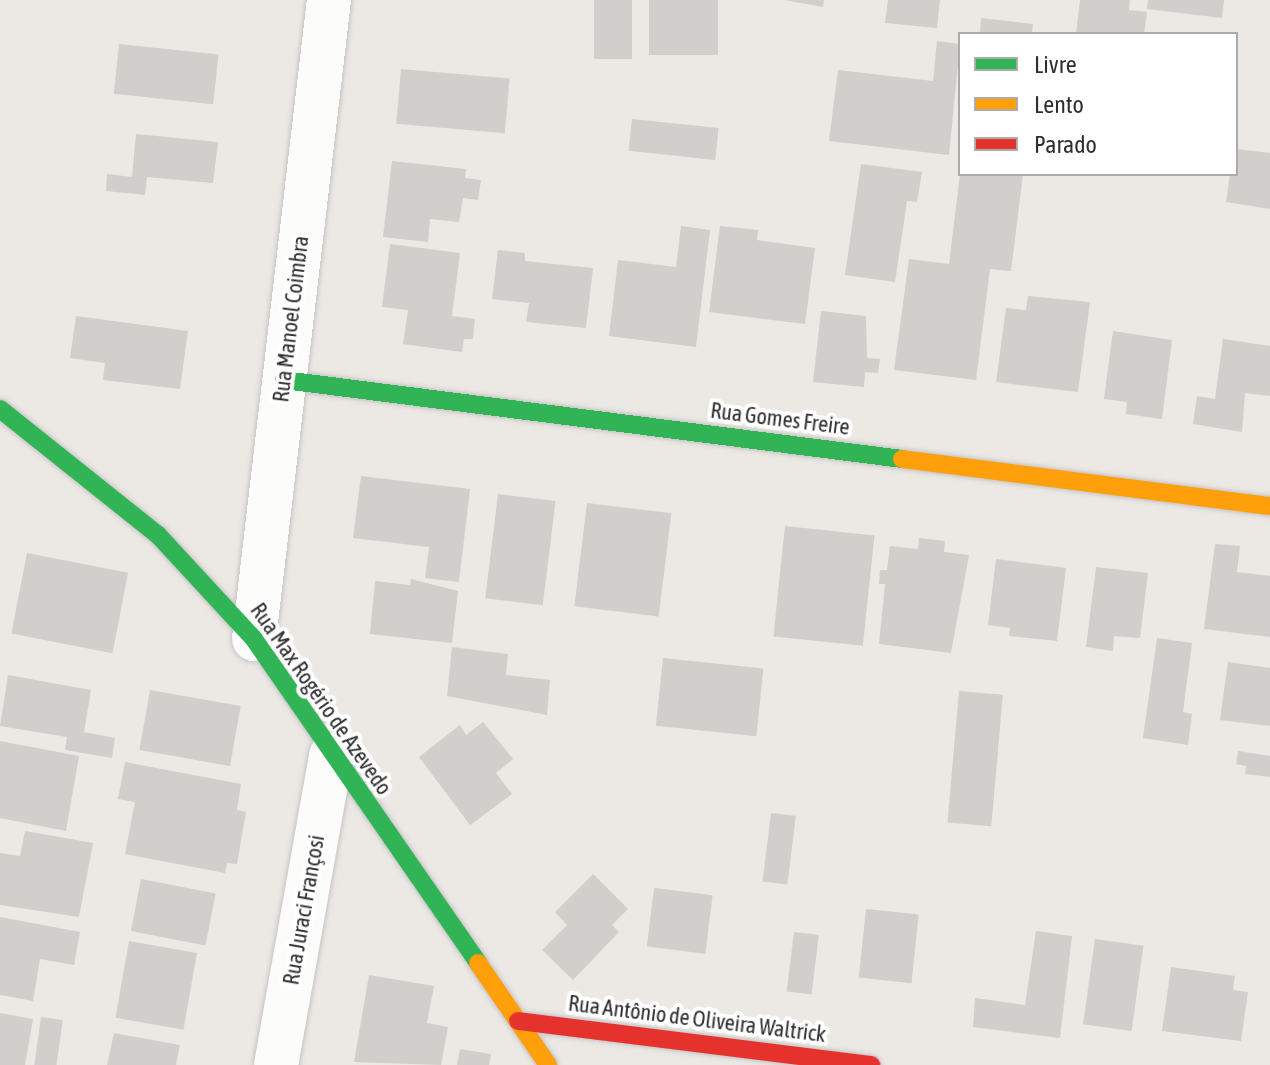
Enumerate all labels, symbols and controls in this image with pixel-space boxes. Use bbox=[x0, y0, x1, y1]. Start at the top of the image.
legend bbox=[958, 32, 1238, 176]
text: Livre bbox=[1034, 51, 1077, 78]
text: Lento bbox=[1034, 91, 1084, 118]
text: Parado bbox=[1034, 131, 1097, 158]
street label: Rua Manoel Coimbra bbox=[268, 234, 314, 404]
street label: Rua Gomes Freire bbox=[709, 397, 851, 441]
street label: Rua Max Rogério de Azevedo bbox=[245, 598, 397, 800]
street label: Rua Juraci Françosi bbox=[278, 833, 330, 987]
street label: Rua Antônio de Oliveira Waltrick bbox=[567, 990, 827, 1048]

